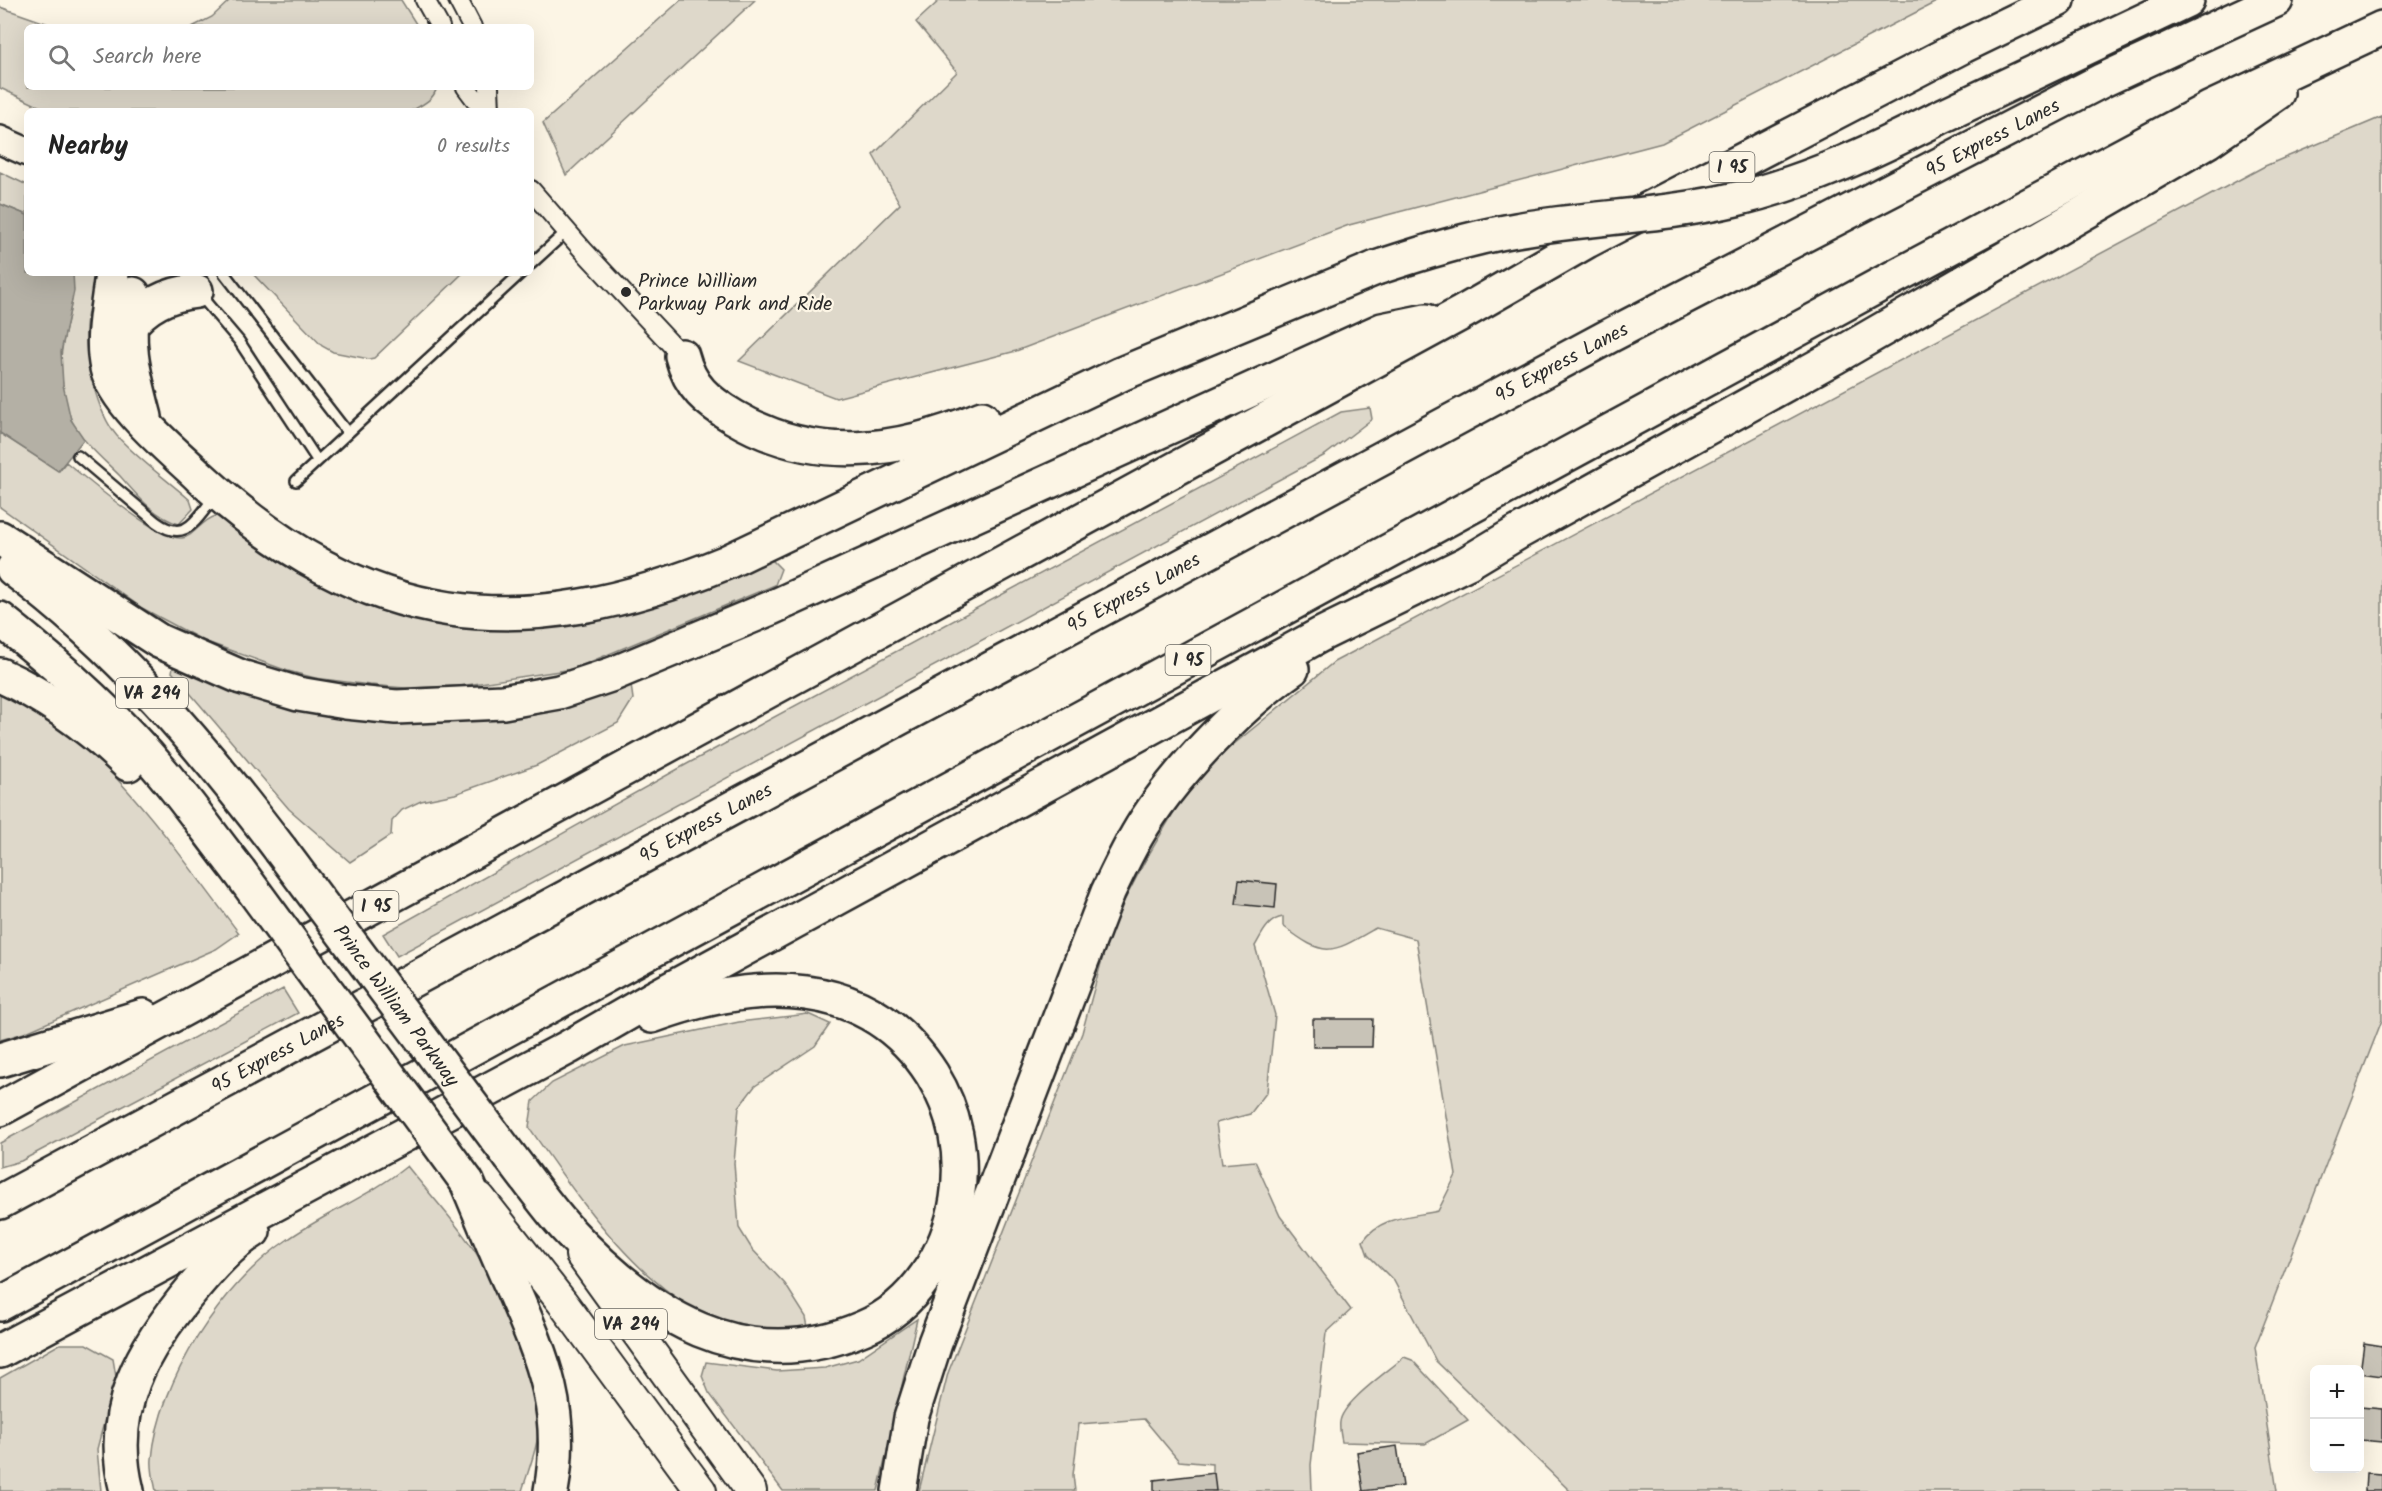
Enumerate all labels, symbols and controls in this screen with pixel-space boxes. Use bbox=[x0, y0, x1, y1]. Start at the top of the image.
search box bbox=[24, 24, 534, 90]
text: Search here bbox=[93, 40, 201, 75]
icon: search bbox=[45, 41, 78, 74]
street label: 95 Express Lanes bbox=[1920, 91, 2067, 187]
text: Nearby bbox=[48, 126, 128, 168]
text: 0 results bbox=[437, 131, 510, 163]
road number: I 95 bbox=[1710, 152, 1754, 182]
place label: Prince William Parkway Park and Ride bbox=[638, 266, 832, 321]
marker: Prince William Parkway Park and Ride bbox=[619, 285, 633, 299]
street label: 95 Express Lanes bbox=[1490, 314, 1635, 413]
street label: 95 Express Lanes bbox=[1062, 545, 1207, 643]
road number: I 95 bbox=[1166, 645, 1210, 675]
road number: VA 294 bbox=[116, 678, 188, 708]
street label: 95 Express Lanes bbox=[634, 775, 779, 873]
road number: I 95 bbox=[354, 891, 398, 921]
street label: Prince William Parkway bbox=[324, 918, 467, 1095]
street label: 95 Express Lanes bbox=[206, 1005, 351, 1104]
road number: VA 294 bbox=[595, 1309, 667, 1339]
map controls bbox=[2310, 1365, 2364, 1473]
button: + bbox=[2310, 1365, 2364, 1419]
button: − bbox=[2310, 1419, 2364, 1473]

